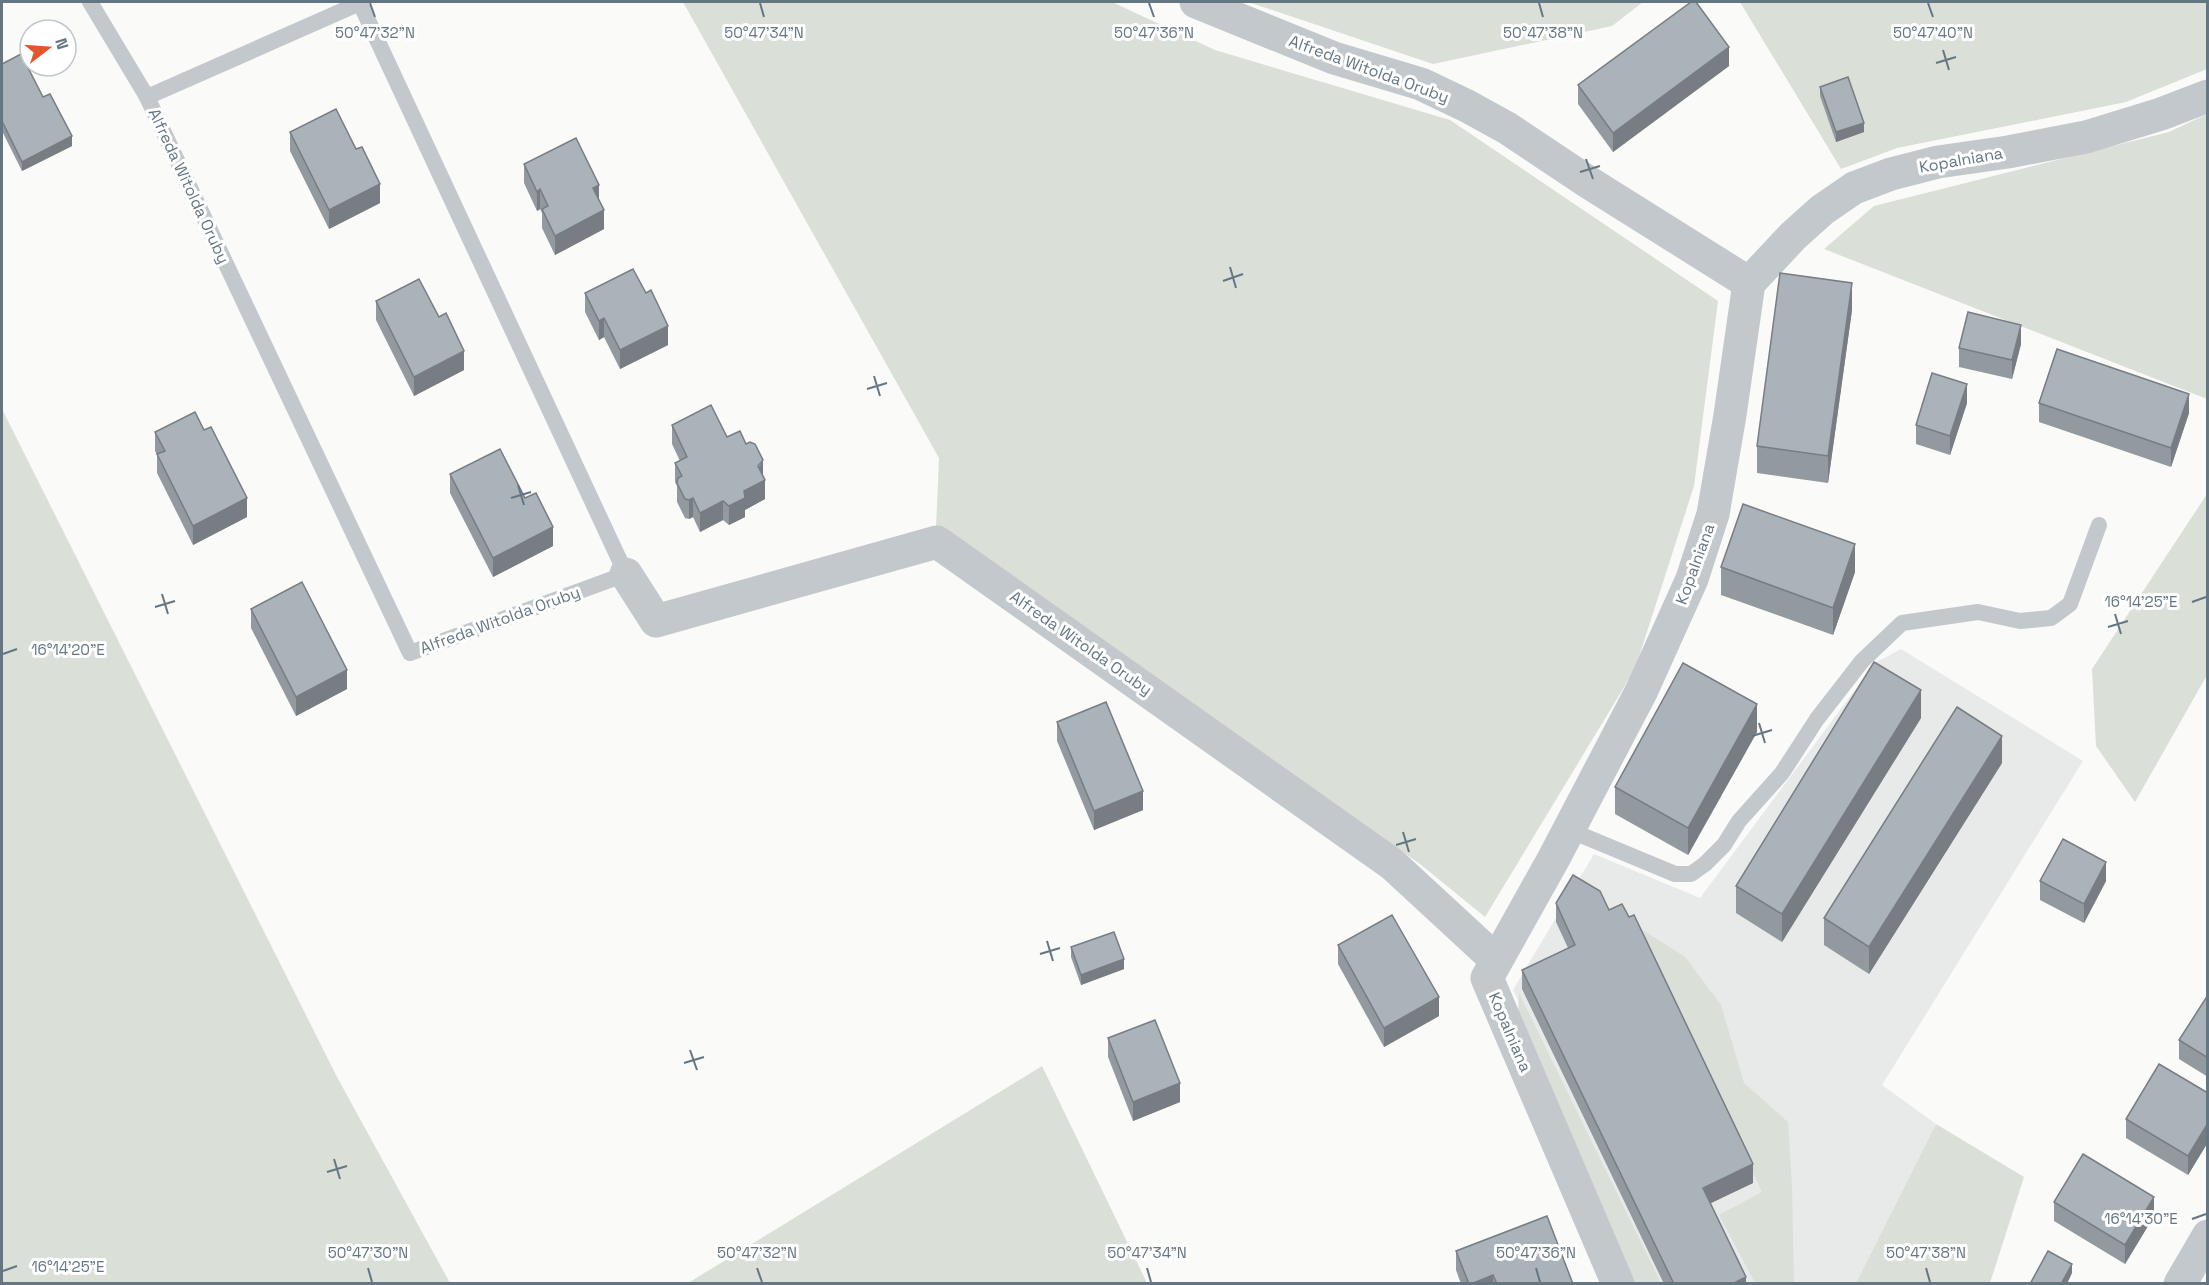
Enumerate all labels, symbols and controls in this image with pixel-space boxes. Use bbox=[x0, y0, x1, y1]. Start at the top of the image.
north arrow bbox=[18, 18, 78, 78]
text: 50°47'32"N bbox=[335, 23, 415, 42]
text: 50°47'34"N bbox=[724, 23, 804, 42]
text: 50°47'36"N bbox=[1114, 23, 1194, 42]
text: 50°47'38"N bbox=[1503, 23, 1583, 42]
text: 50°47'40"N bbox=[1893, 23, 1973, 42]
street label: Alfreda Witolda Oruby bbox=[1286, 30, 1452, 108]
text: N bbox=[50, 36, 73, 52]
street label: Alfreda Witolda Oruby bbox=[144, 105, 234, 267]
street label: Kopalniana bbox=[1917, 142, 2005, 178]
street label: Kopalniana bbox=[1671, 521, 1719, 607]
street label: Alfreda Witolda Oruby bbox=[417, 581, 583, 659]
street label: Alfreda Witolda Oruby bbox=[1006, 586, 1156, 700]
text: 16°14'25"E bbox=[2105, 592, 2177, 611]
text: 16°14'20"E bbox=[31, 640, 105, 659]
street label: Kopalniana bbox=[1484, 989, 1536, 1075]
text: 16°14'30"E bbox=[2104, 1209, 2178, 1228]
text: 50°47'30"N bbox=[328, 1243, 408, 1262]
text: 50°47'32"N bbox=[717, 1243, 797, 1262]
text: 50°47'34"N bbox=[1107, 1243, 1187, 1262]
text: 50°47'36"N bbox=[1496, 1243, 1576, 1262]
text: 50°47'38"N bbox=[1886, 1243, 1966, 1262]
text: 16°14'25"E bbox=[32, 1257, 104, 1276]

